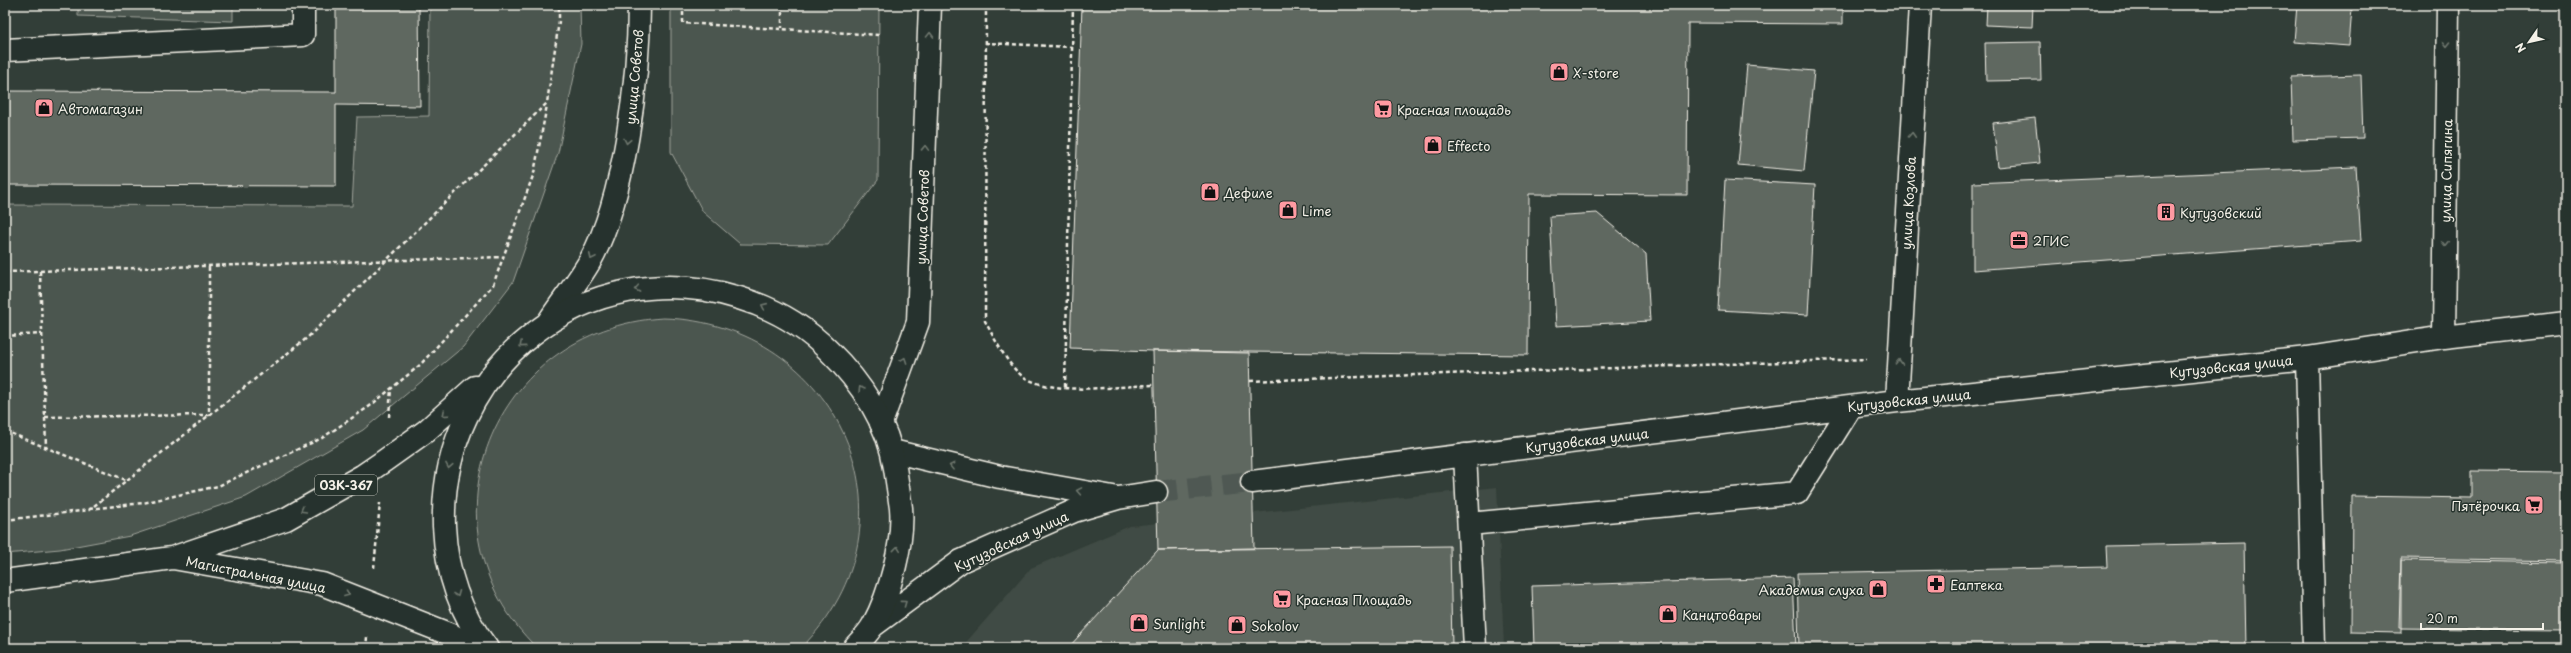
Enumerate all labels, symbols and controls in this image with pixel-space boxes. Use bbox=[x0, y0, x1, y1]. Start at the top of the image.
north arrow bbox=[2509, 22, 2549, 62]
street label: улица Советов bbox=[620, 29, 648, 125]
one-way arrow bbox=[926, 32, 934, 38]
text: N bbox=[2511, 39, 2530, 56]
one-way arrow bbox=[2443, 41, 2451, 47]
shop icon: X-store bbox=[1548, 61, 1570, 83]
place label: X-store bbox=[1573, 63, 1619, 82]
shop icon: Автомагазин bbox=[33, 97, 55, 119]
supermarket icon: Красная площадь bbox=[1372, 98, 1394, 120]
place label: Автомагазин bbox=[58, 99, 143, 118]
place label: Красная площадь bbox=[1397, 100, 1511, 119]
street label: улица Сипягина bbox=[2436, 118, 2456, 223]
one-way arrow bbox=[1908, 132, 1916, 138]
shop icon: Effecto bbox=[1422, 134, 1444, 156]
place label: Effecto bbox=[1447, 136, 1490, 155]
one-way arrow bbox=[623, 138, 632, 144]
one-way arrow bbox=[921, 145, 930, 151]
street label: улица Козлова bbox=[1896, 155, 1920, 250]
street label: улица Советов bbox=[911, 169, 933, 265]
shop icon: Дефиле bbox=[1199, 181, 1221, 203]
place label: Дефиле bbox=[1223, 183, 1273, 202]
shop icon: Lime bbox=[1277, 199, 1299, 221]
place label: Lime bbox=[1302, 201, 1332, 220]
building icon: Кутузовский bbox=[2155, 201, 2177, 223]
place label: Кутузовский bbox=[2180, 203, 2262, 222]
office icon: 2ГИС bbox=[2008, 229, 2030, 251]
place label: 2ГИС bbox=[2033, 231, 2070, 250]
one-way arrow bbox=[2441, 241, 2449, 247]
one-way arrow bbox=[588, 253, 596, 260]
one-way arrow bbox=[634, 285, 640, 293]
one-way arrow bbox=[761, 303, 768, 311]
one-way arrow bbox=[519, 340, 526, 347]
street label: Кутузовская улица bbox=[2168, 350, 2294, 382]
one-way arrow bbox=[900, 356, 908, 363]
one-way arrow bbox=[1894, 359, 1903, 365]
street label: Кутузовская улица bbox=[1846, 384, 1972, 416]
one-way arrow bbox=[859, 386, 866, 393]
one-way arrow bbox=[442, 409, 450, 416]
street label: Кутузовская улица bbox=[1524, 423, 1651, 457]
one-way arrow bbox=[949, 462, 955, 470]
one-way arrow bbox=[445, 463, 453, 469]
road number: 03К-367 bbox=[315, 475, 377, 495]
one-way arrow bbox=[1076, 488, 1083, 496]
supermarket icon: Пятёрочка bbox=[2523, 494, 2545, 516]
place label: Пятёрочка bbox=[2451, 496, 2521, 515]
one-way arrow bbox=[300, 505, 307, 512]
street label: Кутузовская улица bbox=[951, 506, 1072, 576]
one-way arrow bbox=[892, 546, 901, 552]
street label: Магистральная улица bbox=[184, 551, 328, 597]
pharmacy icon: Еаптека bbox=[1925, 573, 1947, 595]
place label: Еаптека bbox=[1950, 575, 2004, 594]
shop icon: Академия слуха bbox=[1867, 578, 1889, 600]
place label: Академия слуха bbox=[1758, 580, 1864, 599]
supermarket icon: Красная Площадь bbox=[1271, 588, 1293, 610]
one-way arrow bbox=[452, 589, 460, 597]
one-way arrow bbox=[344, 590, 351, 598]
place label: Красная Площадь bbox=[1296, 590, 1412, 609]
one-way arrow bbox=[900, 601, 907, 608]
shop icon: Канцтовары bbox=[1657, 603, 1679, 625]
place label: Канцтовары bbox=[1682, 605, 1761, 624]
scale bar bbox=[2421, 605, 2543, 631]
text: 20 m bbox=[2427, 609, 2458, 627]
shop icon: Sunlight bbox=[1128, 612, 1150, 634]
place label: Sunlight bbox=[1153, 614, 1205, 633]
shop icon: Sokolov bbox=[1226, 614, 1248, 636]
place label: Sokolov bbox=[1251, 616, 1299, 635]

